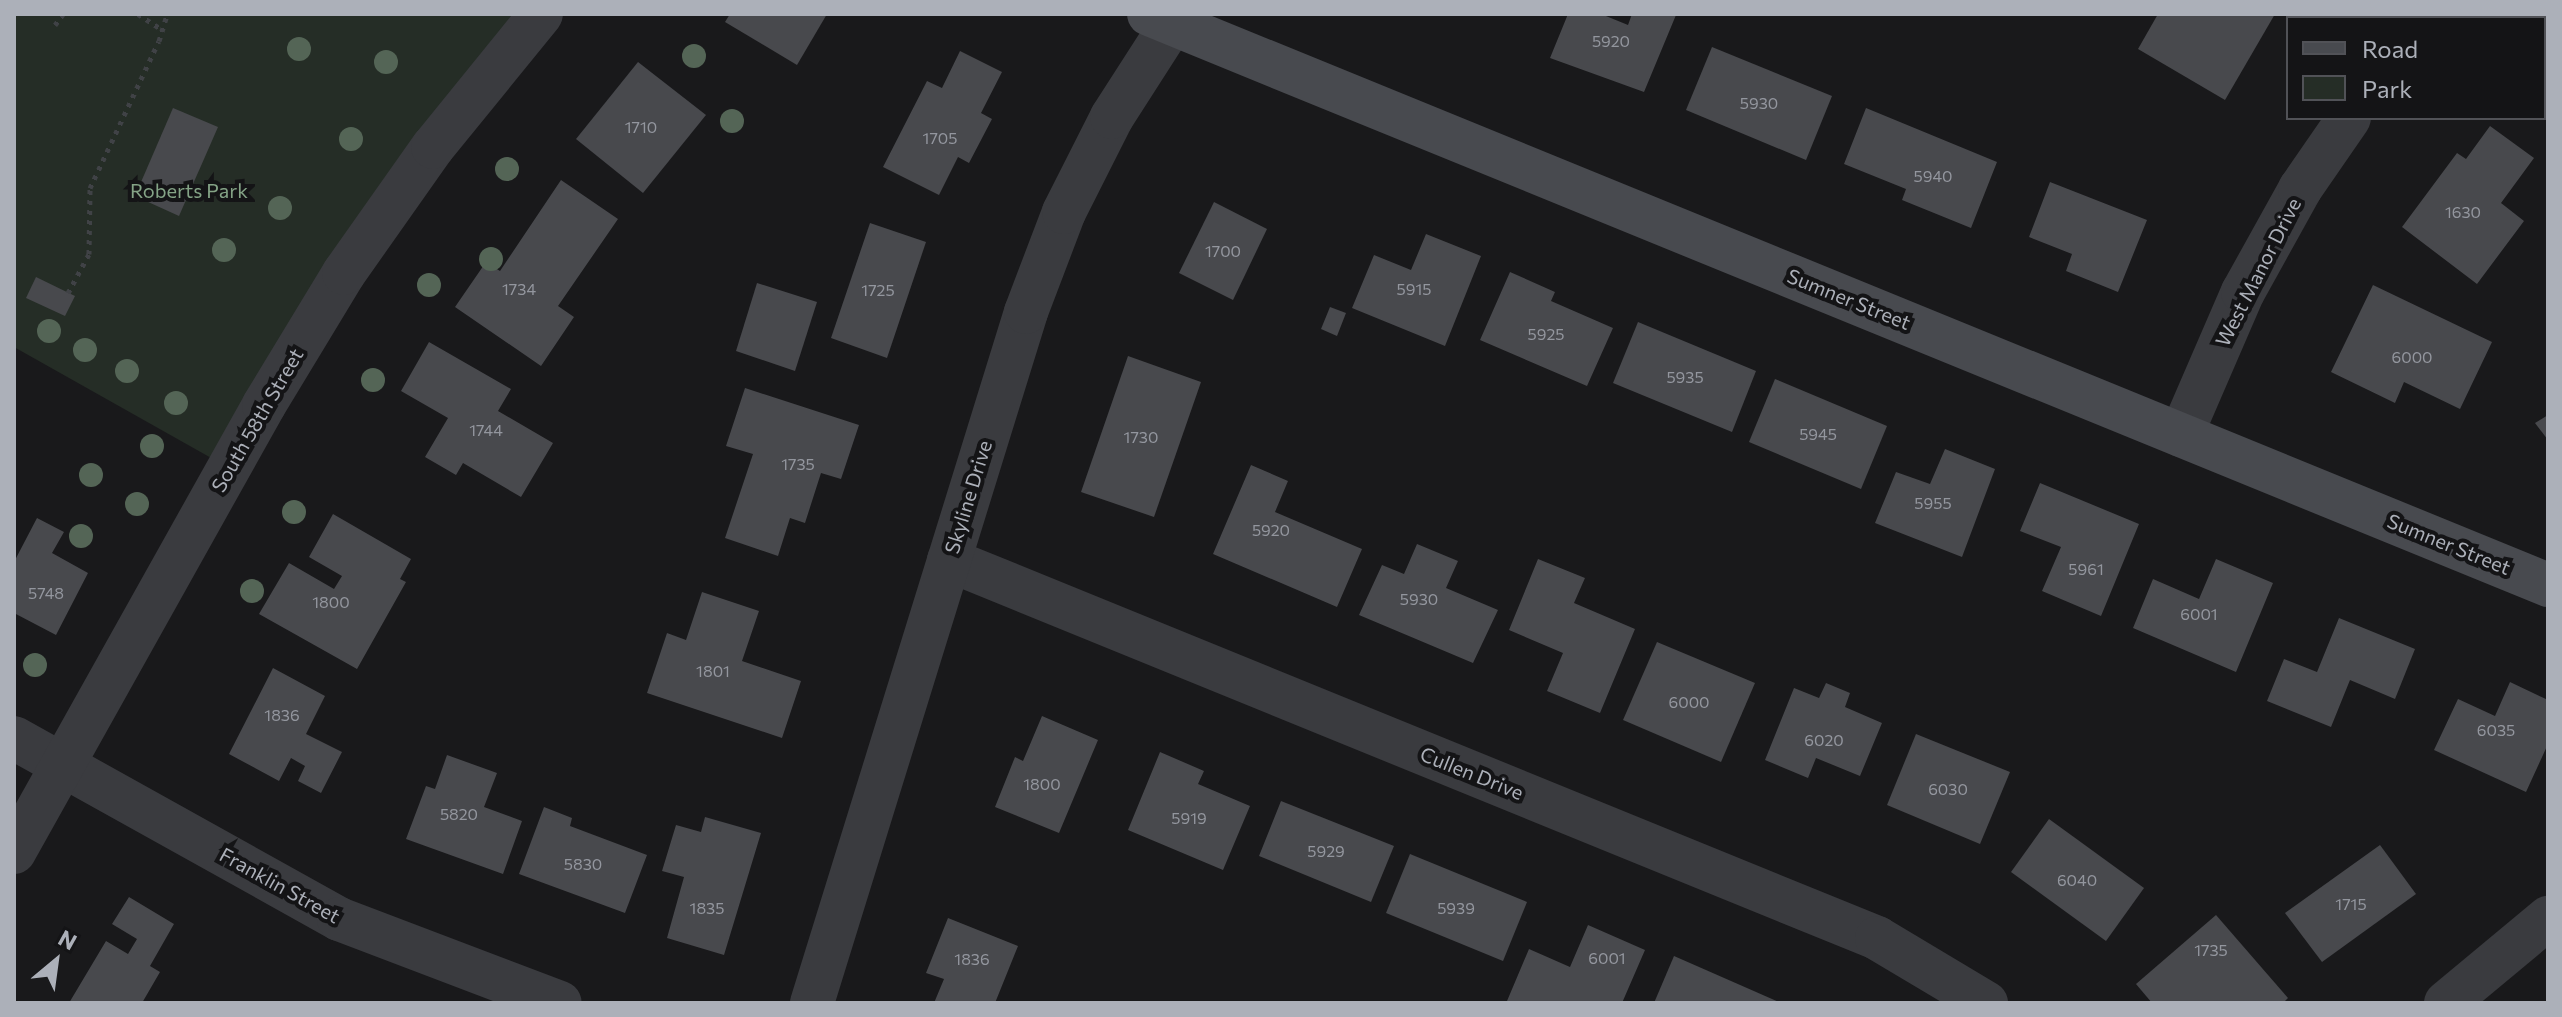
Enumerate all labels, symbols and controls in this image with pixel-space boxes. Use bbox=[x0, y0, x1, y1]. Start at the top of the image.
legend bbox=[2286, 16, 2546, 120]
house number: 5920 bbox=[1592, 31, 1630, 51]
text: Road bbox=[2362, 34, 2418, 63]
text: Park bbox=[2362, 74, 2412, 103]
house number: 5930 bbox=[1740, 93, 1778, 113]
house number: 1710 bbox=[625, 117, 657, 137]
house number: 1705 bbox=[923, 128, 957, 148]
house number: 5940 bbox=[1914, 166, 1952, 186]
park label: Roberts Park bbox=[130, 178, 248, 202]
street label: West Manor Drive bbox=[2210, 194, 2306, 350]
house number: 1630 bbox=[2445, 202, 2481, 222]
house number: 1700 bbox=[1205, 241, 1241, 261]
street label: Sumner Street bbox=[1784, 263, 1914, 335]
house number: 1734 bbox=[502, 279, 536, 299]
house number: 5915 bbox=[1397, 279, 1431, 299]
house number: 1725 bbox=[861, 280, 895, 300]
house number: 5925 bbox=[1528, 324, 1564, 344]
street label: South 58th Street bbox=[206, 344, 308, 496]
house number: 6000 bbox=[2391, 347, 2433, 367]
house number: 5935 bbox=[1666, 367, 1704, 387]
house number: 1744 bbox=[469, 420, 503, 440]
house number: 5945 bbox=[1799, 424, 1837, 444]
house number: 1730 bbox=[1124, 427, 1158, 447]
street label: Skyline Drive bbox=[939, 437, 997, 557]
house number: 1735 bbox=[781, 454, 815, 474]
house number: 5955 bbox=[1914, 493, 1952, 513]
street label: Sumner Street bbox=[2384, 508, 2514, 580]
house number: 5920 bbox=[1252, 520, 1290, 540]
house number: 5961 bbox=[2068, 559, 2104, 579]
house number: 5748 bbox=[28, 583, 64, 603]
house number: 5930 bbox=[1400, 589, 1438, 609]
house number: 1800 bbox=[312, 592, 350, 612]
house number: 6001 bbox=[2180, 604, 2218, 624]
house number: 1801 bbox=[696, 661, 730, 681]
house number: 6000 bbox=[1668, 692, 1710, 712]
house number: 1836 bbox=[264, 705, 300, 725]
house number: 6035 bbox=[2477, 720, 2515, 740]
house number: 6020 bbox=[1804, 730, 1844, 750]
street label: Cullen Drive bbox=[1417, 741, 1527, 805]
house number: 1800 bbox=[1023, 774, 1061, 794]
house number: 6030 bbox=[1928, 779, 1968, 799]
house number: 5820 bbox=[440, 804, 478, 824]
house number: 5919 bbox=[1171, 808, 1207, 828]
house number: 5929 bbox=[1307, 841, 1345, 861]
street label: Franklin Street bbox=[216, 842, 344, 928]
house number: 5830 bbox=[564, 854, 602, 874]
house number: 6040 bbox=[2057, 870, 2097, 890]
house number: 1715 bbox=[2335, 894, 2367, 914]
house number: 1835 bbox=[690, 898, 724, 918]
house number: 5939 bbox=[1437, 898, 1475, 918]
north arrow bbox=[16, 921, 96, 1001]
text: N bbox=[54, 924, 82, 955]
house number: 1735 bbox=[2194, 940, 2228, 960]
house number: 6001 bbox=[1588, 948, 1626, 968]
house number: 1836 bbox=[954, 949, 990, 969]

